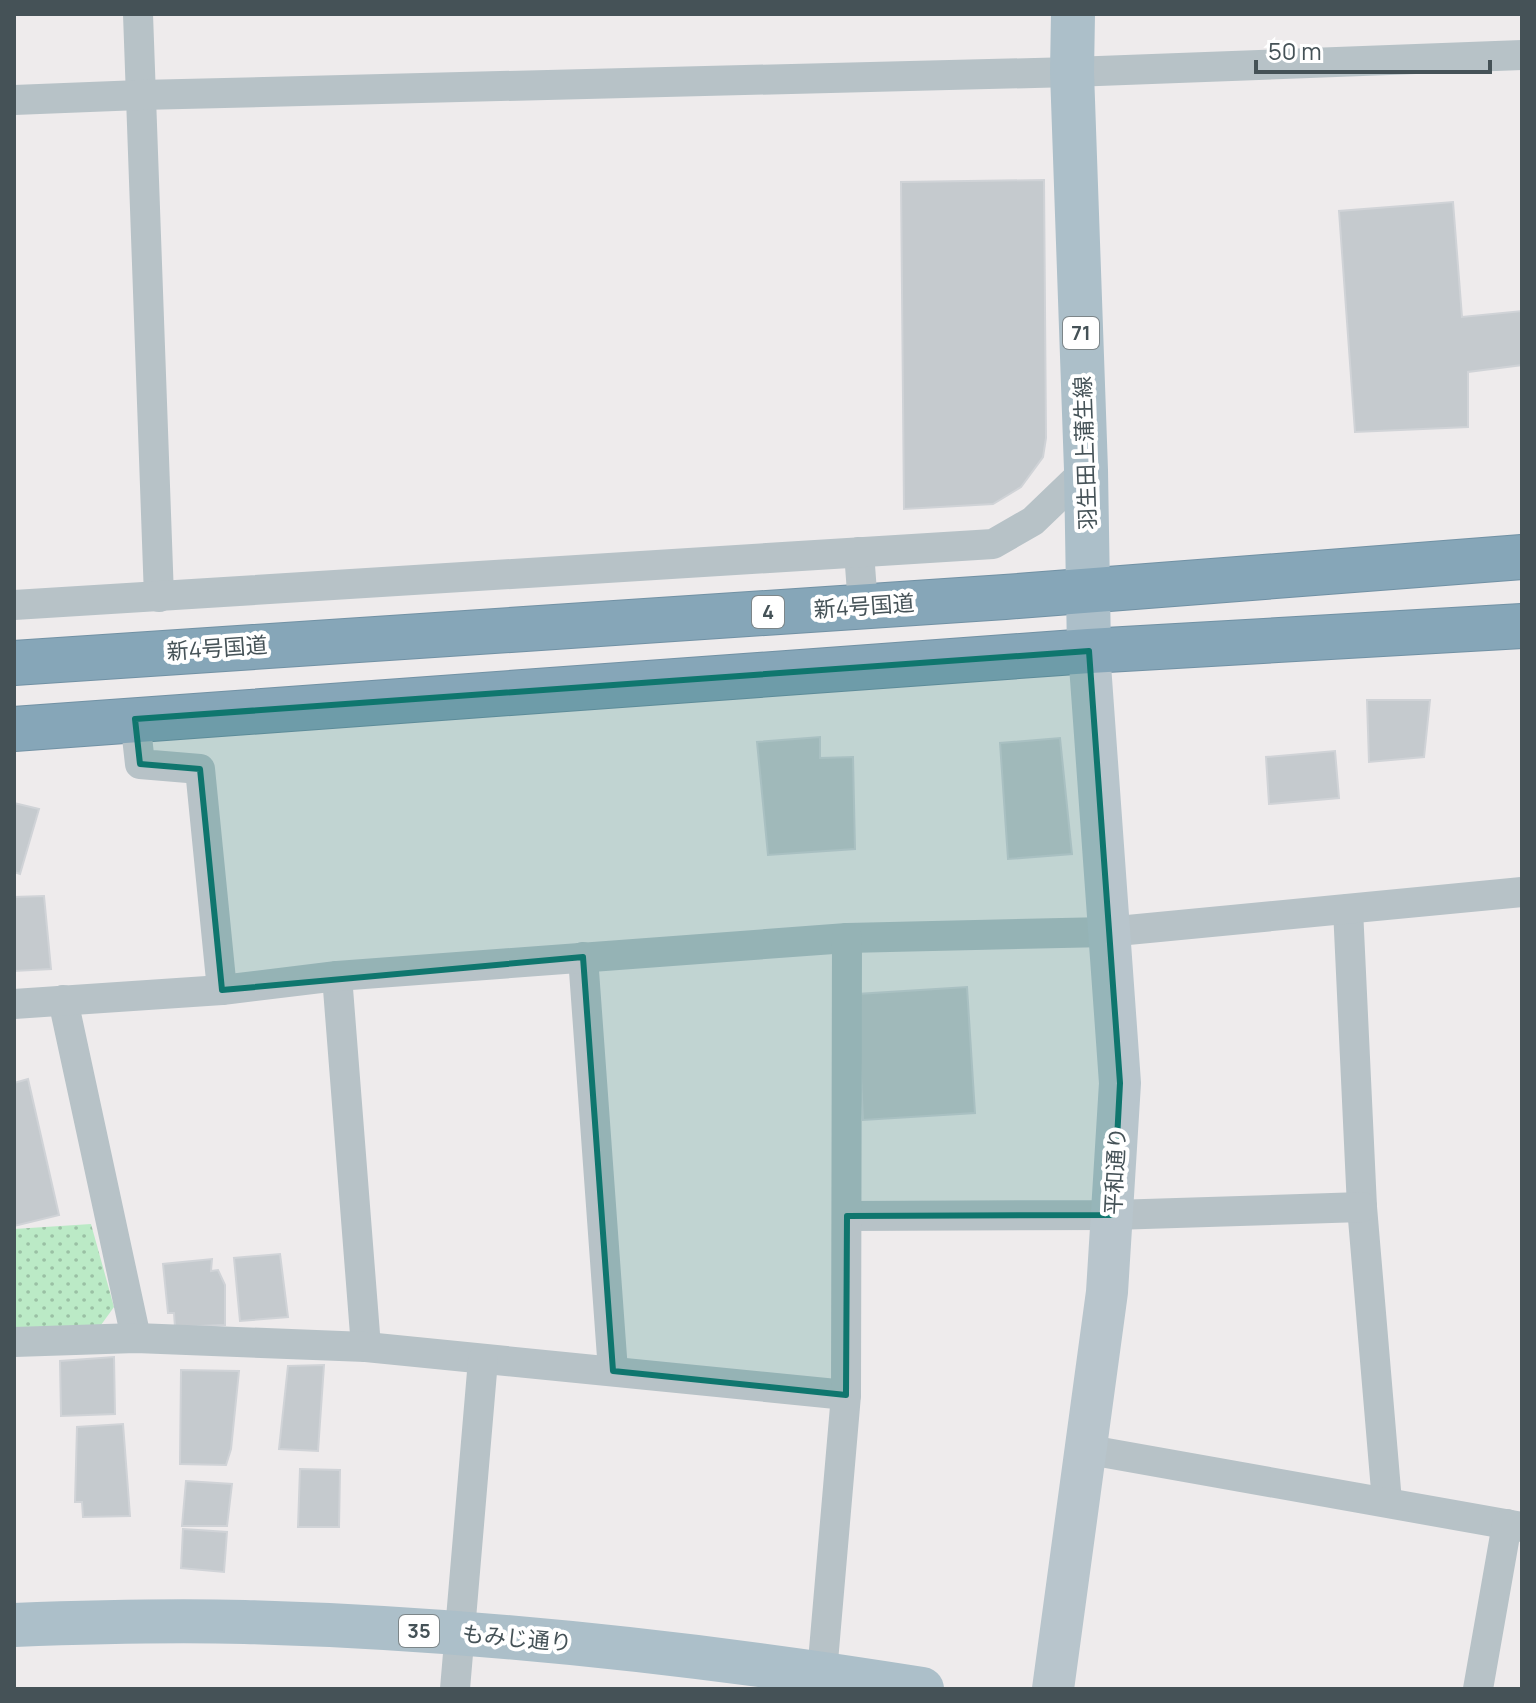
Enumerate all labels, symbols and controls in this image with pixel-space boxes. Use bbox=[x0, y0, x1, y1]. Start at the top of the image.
scale bar bbox=[1256, 24, 1490, 74]
text: 50 m bbox=[1268, 34, 1322, 67]
road number: 71 bbox=[1063, 317, 1099, 349]
street label: 羽生田上蒲生線 bbox=[1067, 376, 1103, 530]
street label: 新4号国道 bbox=[813, 588, 915, 624]
road number: 4 bbox=[752, 596, 784, 628]
street label: 新4号国道 bbox=[166, 630, 268, 666]
street label: 平和通り bbox=[1098, 1126, 1132, 1216]
road number: 35 bbox=[399, 1615, 439, 1647]
street label: もみじ通り bbox=[461, 1618, 573, 1658]

